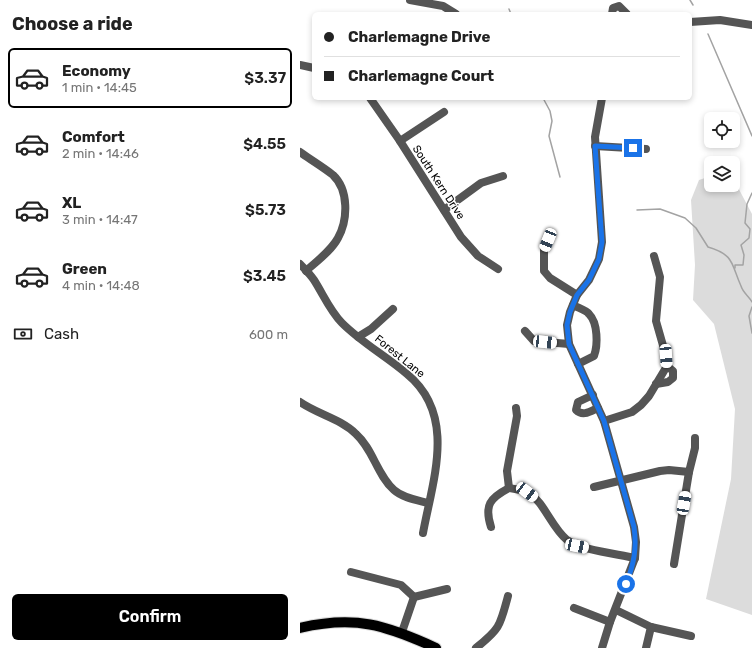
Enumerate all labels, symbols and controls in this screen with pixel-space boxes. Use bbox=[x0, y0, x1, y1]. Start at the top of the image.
text: Choose a ride bbox=[12, 13, 133, 35]
text: Charlemagne Drive bbox=[348, 28, 490, 46]
icon: car bbox=[14, 60, 50, 96]
text: Economy bbox=[62, 62, 131, 80]
text: Charlemagne Court bbox=[348, 67, 494, 85]
text: $3.37 bbox=[244, 69, 286, 87]
text: 1 min · 14:45 bbox=[62, 80, 137, 95]
map controls bbox=[704, 112, 740, 192]
button: locate bbox=[704, 112, 740, 148]
icon: car bbox=[14, 126, 50, 162]
text: Comfort bbox=[62, 128, 125, 146]
text: $4.55 bbox=[243, 135, 286, 153]
route end bbox=[624, 139, 642, 157]
street label: South Kern Drive bbox=[410, 143, 467, 222]
text: 2 min · 14:46 bbox=[62, 146, 139, 161]
button: layers bbox=[704, 156, 740, 192]
icon: car bbox=[14, 192, 50, 228]
text: XL bbox=[62, 194, 81, 212]
text: $5.73 bbox=[245, 201, 286, 219]
text: 3 min · 14:47 bbox=[62, 212, 138, 227]
car bbox=[538, 227, 558, 253]
icon: car bbox=[14, 258, 50, 294]
text: Green bbox=[62, 260, 107, 278]
text: $3.45 bbox=[243, 267, 286, 285]
text: 4 min · 14:48 bbox=[62, 278, 140, 293]
icon: cash bbox=[12, 323, 34, 345]
text: Cash bbox=[44, 325, 79, 343]
text: 600 m bbox=[249, 327, 288, 342]
street label: Forest Lane bbox=[372, 332, 427, 380]
car bbox=[532, 335, 558, 349]
car bbox=[659, 344, 673, 368]
car bbox=[514, 480, 540, 504]
car bbox=[676, 490, 692, 516]
car bbox=[564, 538, 590, 554]
route start bbox=[617, 575, 635, 593]
button: Confirm bbox=[12, 594, 288, 640]

